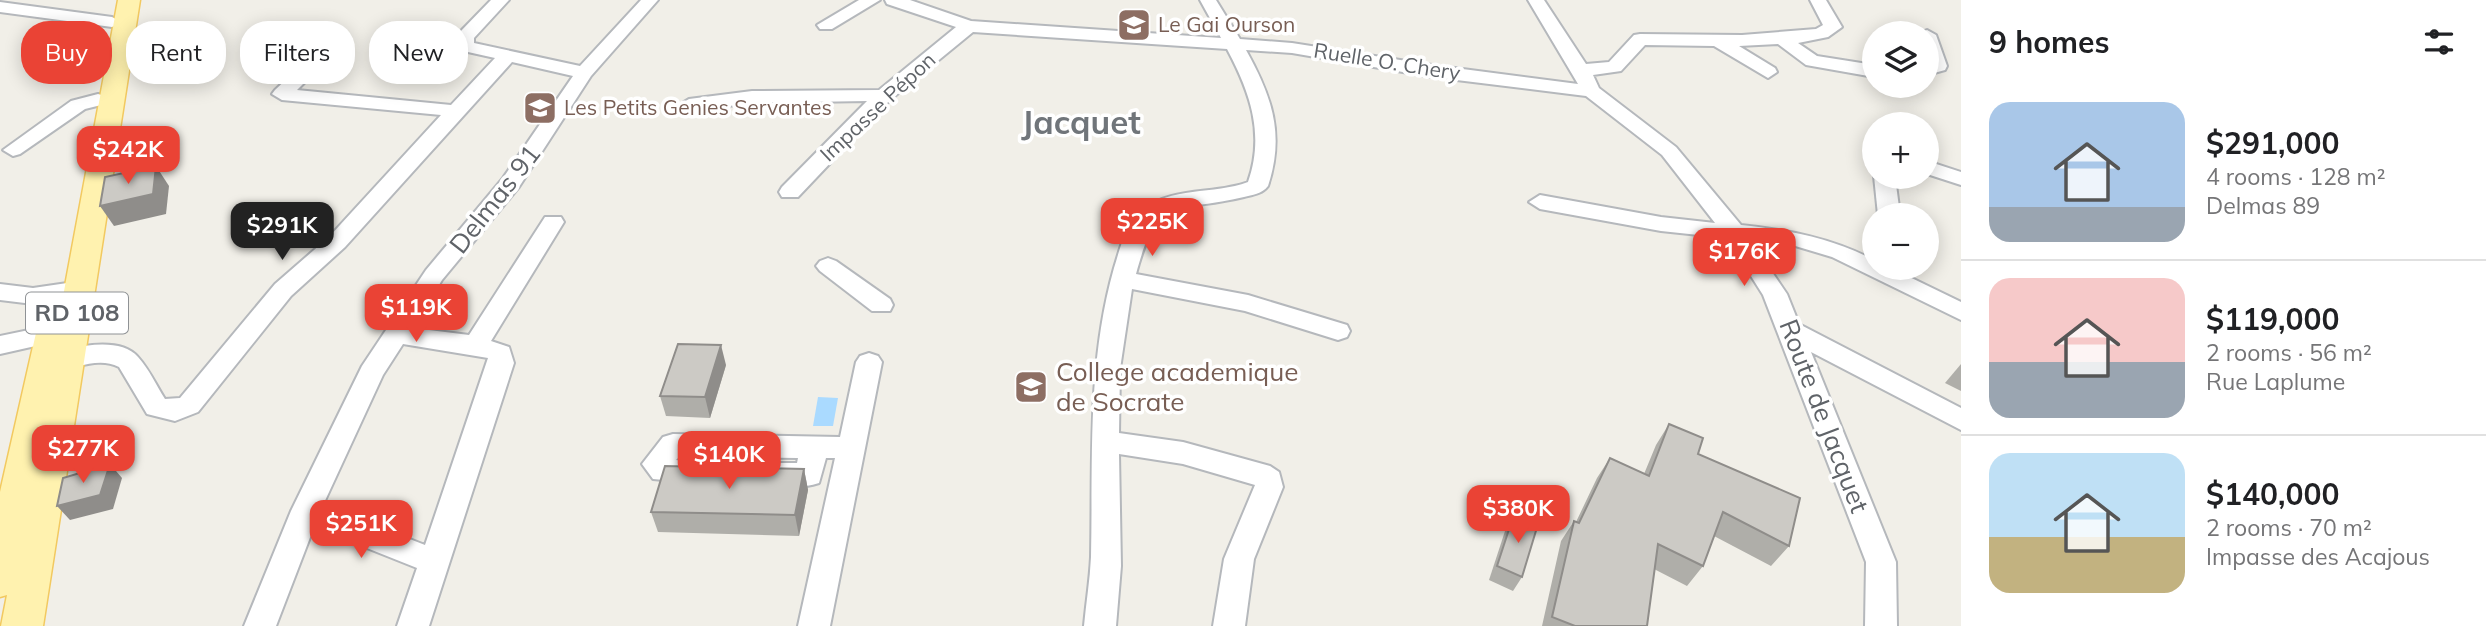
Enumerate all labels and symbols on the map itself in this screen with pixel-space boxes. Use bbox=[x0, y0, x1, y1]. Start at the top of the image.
school or university icon: Le Gai Ourson bbox=[1115, 6, 1153, 44]
place label: Le Gai Ourson bbox=[1158, 11, 1295, 37]
street label: Ruelle O. Chery bbox=[1312, 37, 1462, 85]
street label: Impasse Pépon bbox=[814, 46, 940, 166]
school or university icon: Les Petits Genies Servantes bbox=[521, 89, 559, 127]
place label: Les Petits Genies Servantes bbox=[564, 94, 832, 120]
district label: Jacquet bbox=[1021, 101, 1141, 142]
pin: $242K bbox=[79, 127, 177, 186]
street label: Delmas 91 bbox=[442, 138, 547, 260]
pin: $225K bbox=[1103, 198, 1201, 258]
pin: $291K bbox=[233, 202, 331, 262]
pin: $176K bbox=[1695, 229, 1793, 288]
pin: $119K bbox=[367, 284, 465, 344]
road number: RD 108 bbox=[26, 292, 128, 334]
street label: Route de Jacquet bbox=[1772, 314, 1877, 517]
place label: College academique de Socrate bbox=[1056, 355, 1298, 418]
school or university icon: College academique de Socrate bbox=[1012, 368, 1050, 406]
pin: $277K bbox=[34, 426, 132, 485]
pin: $140K bbox=[680, 432, 778, 491]
pin: $380K bbox=[1469, 486, 1567, 545]
pin: $251K bbox=[312, 500, 410, 560]

